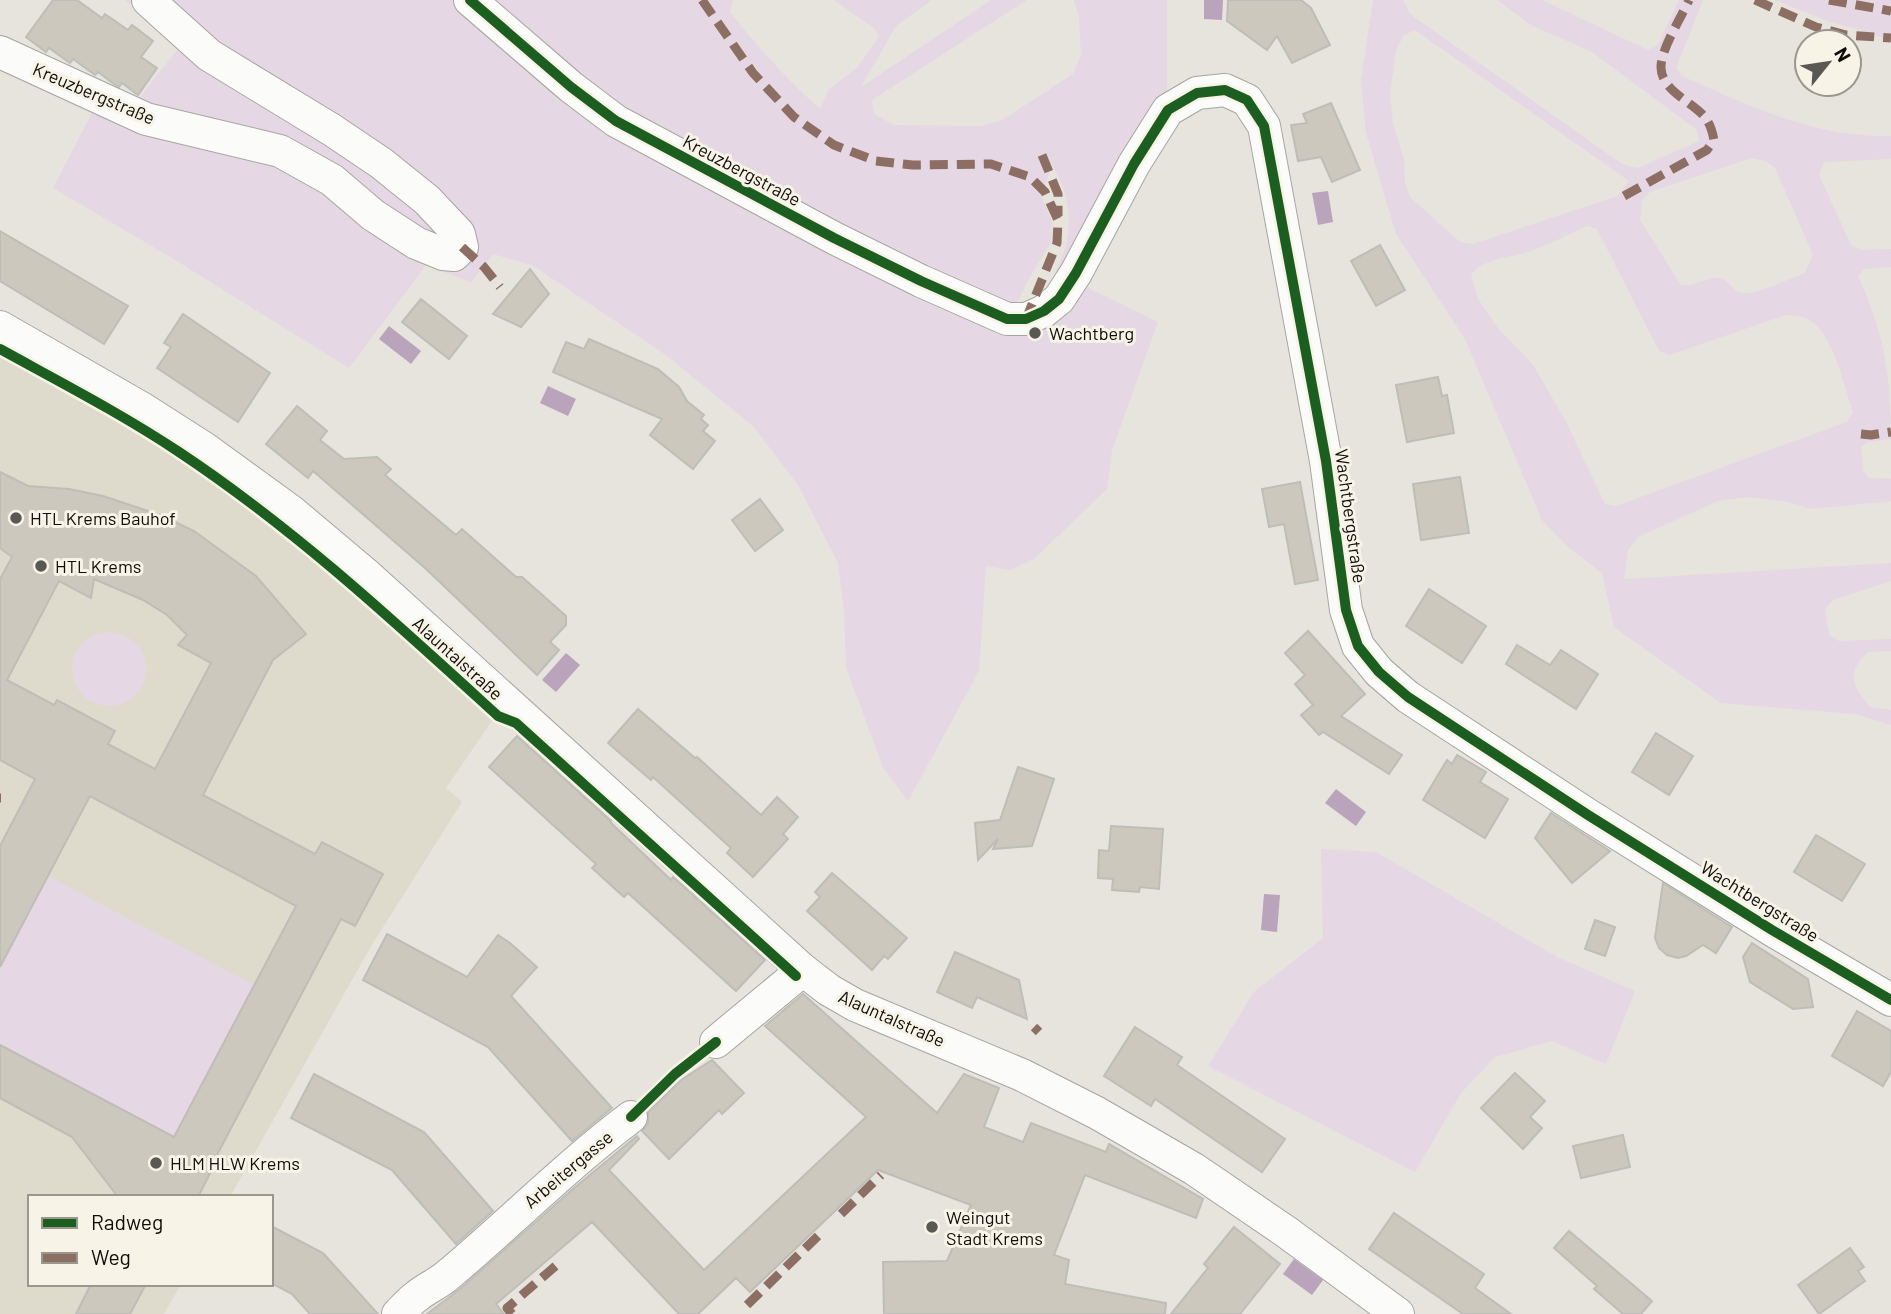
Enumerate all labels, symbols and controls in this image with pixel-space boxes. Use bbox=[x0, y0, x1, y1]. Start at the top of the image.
north arrow bbox=[1793, 28, 1863, 98]
text: N bbox=[1830, 43, 1856, 65]
street label: Kreuzbergstraße bbox=[30, 57, 158, 129]
street label: Kreuzbergstraße bbox=[679, 130, 805, 210]
place label: Wachtberg bbox=[1049, 322, 1134, 344]
marker: Wachtberg bbox=[1027, 325, 1043, 341]
street label: Wachtbergstraße bbox=[1331, 447, 1371, 585]
place label: HTL Krems Bauhof bbox=[30, 507, 176, 529]
marker: HTL Krems Bauhof bbox=[8, 510, 24, 526]
place label: HTL Krems bbox=[55, 555, 141, 577]
marker: HTL Krems bbox=[33, 558, 49, 574]
street label: Alauntalstraße bbox=[408, 612, 508, 704]
street label: Wachtbergstraße bbox=[1697, 856, 1823, 946]
street label: Alauntalstraße bbox=[835, 985, 949, 1051]
street label: Arbeitergasse bbox=[519, 1126, 617, 1212]
place label: HLM HLW Krems bbox=[170, 1152, 300, 1174]
marker: HLM HLW Krems bbox=[148, 1155, 164, 1171]
legend bbox=[28, 1195, 273, 1286]
place label: Weingut Stadt Krems bbox=[946, 1206, 1043, 1249]
text: Radweg bbox=[91, 1209, 163, 1234]
marker: Weingut Stadt Krems bbox=[924, 1219, 940, 1235]
text: Weg bbox=[91, 1244, 131, 1269]

